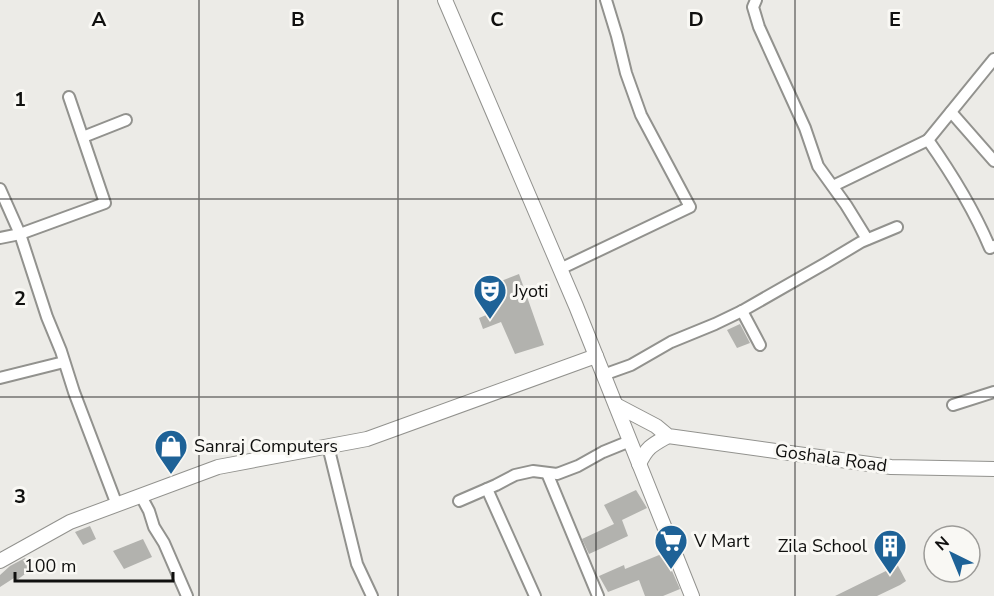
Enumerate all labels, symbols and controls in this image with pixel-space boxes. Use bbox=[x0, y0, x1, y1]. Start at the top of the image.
text: A bbox=[92, 6, 107, 33]
text: B bbox=[291, 6, 305, 33]
text: C bbox=[490, 6, 504, 33]
text: D bbox=[688, 6, 704, 33]
text: E bbox=[889, 6, 901, 33]
text: 1 bbox=[14, 86, 26, 113]
theatre icon: Jyoti bbox=[472, 273, 508, 320]
place label: Jyoti bbox=[512, 279, 548, 303]
text: 2 bbox=[14, 285, 26, 312]
shop icon: Sanraj Computers bbox=[153, 428, 189, 475]
place label: Sanraj Computers bbox=[194, 434, 338, 458]
street label: Goshala Road bbox=[773, 438, 889, 478]
text: 3 bbox=[14, 483, 26, 510]
supermarket icon: V Mart bbox=[653, 523, 689, 570]
north arrow bbox=[922, 524, 982, 584]
building icon: Zila School bbox=[872, 528, 908, 575]
place label: V Mart bbox=[693, 529, 750, 553]
text: N bbox=[931, 532, 954, 556]
place label: Zila School bbox=[778, 534, 868, 558]
scale bar bbox=[15, 545, 172, 583]
text: 100 m bbox=[24, 554, 76, 578]

